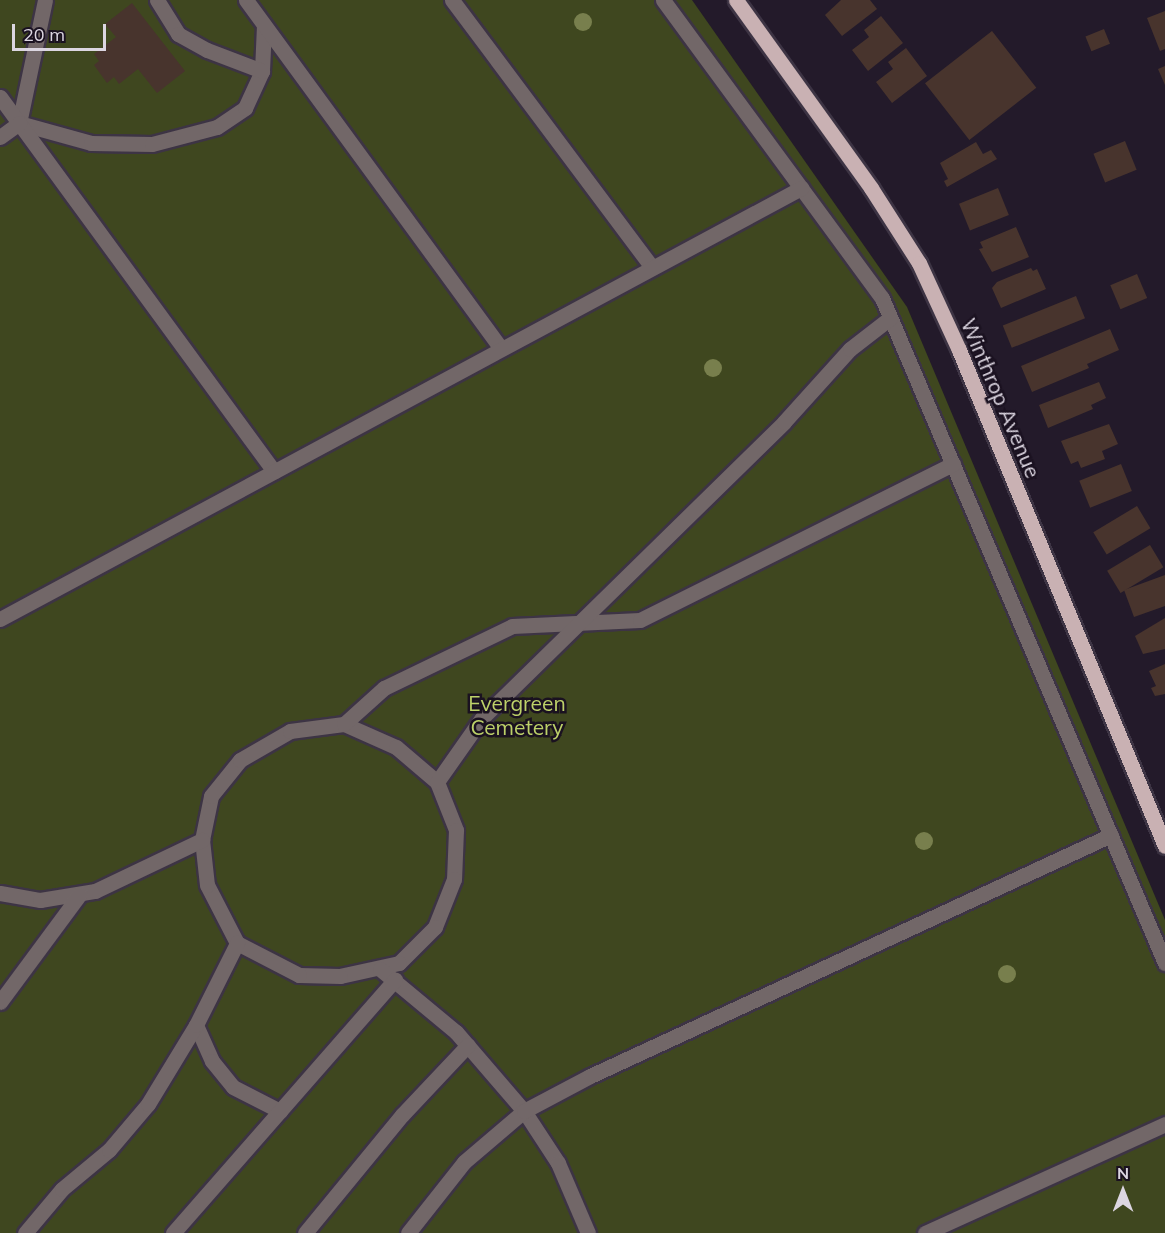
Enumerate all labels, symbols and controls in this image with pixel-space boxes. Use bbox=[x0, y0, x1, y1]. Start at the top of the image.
scale bar bbox=[15, 12, 110, 50]
text: 20 m bbox=[23, 23, 65, 46]
street label: Winthrop Avenue bbox=[956, 314, 1046, 482]
park label: Evergreen Cemetery bbox=[468, 690, 566, 740]
north arrow bbox=[1093, 1161, 1153, 1221]
text: N bbox=[1117, 1163, 1129, 1183]

